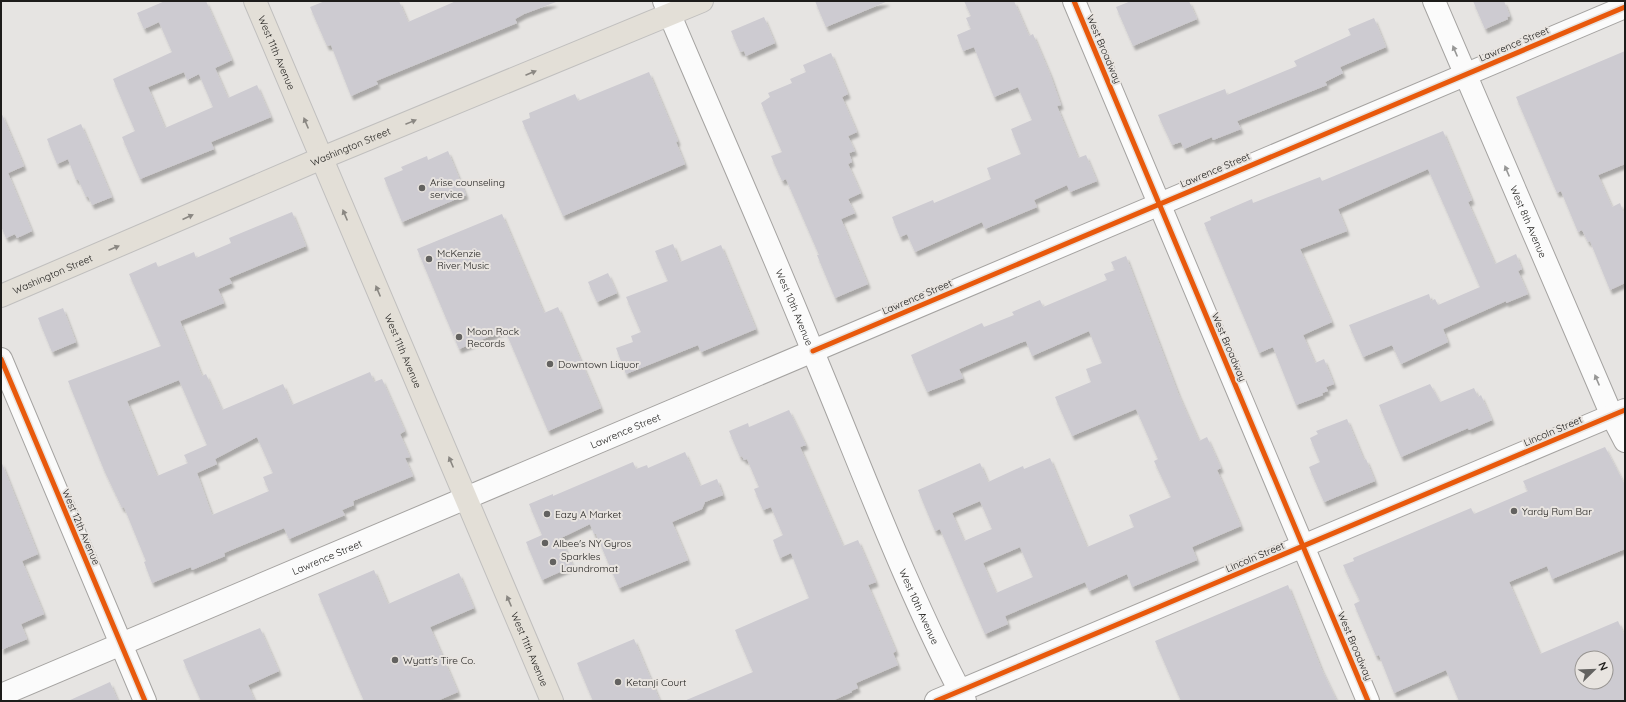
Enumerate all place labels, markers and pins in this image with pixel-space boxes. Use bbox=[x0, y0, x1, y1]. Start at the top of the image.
place label: Arise counseling service bbox=[430, 176, 505, 201]
marker: Arise counseling service bbox=[417, 183, 427, 193]
place label: McKenzie River Music bbox=[437, 247, 489, 272]
marker: McKenzie River Music bbox=[424, 254, 434, 264]
place label: Moon Rock Records bbox=[467, 325, 519, 350]
marker: Moon Rock Records bbox=[454, 332, 464, 342]
place label: Downtown Liquor bbox=[558, 358, 639, 371]
marker: Downtown Liquor bbox=[545, 359, 555, 369]
place label: Yardy Rum Bar bbox=[1522, 505, 1592, 518]
marker: Yardy Rum Bar bbox=[1509, 506, 1519, 516]
place label: Eazy A Market bbox=[555, 508, 622, 521]
marker: Eazy A Market bbox=[542, 509, 552, 519]
place label: Albee's NY Gyros bbox=[553, 537, 631, 550]
marker: Albee's NY Gyros bbox=[540, 538, 550, 548]
place label: Sparkles Laundromat bbox=[561, 550, 619, 575]
marker: Sparkles Laundromat bbox=[548, 557, 558, 567]
place label: Wyatt's Tire Co. bbox=[403, 654, 475, 667]
marker: Wyatt's Tire Co. bbox=[390, 655, 400, 665]
place label: Ketanji Court bbox=[626, 676, 687, 689]
marker: Ketanji Court bbox=[613, 677, 623, 687]

